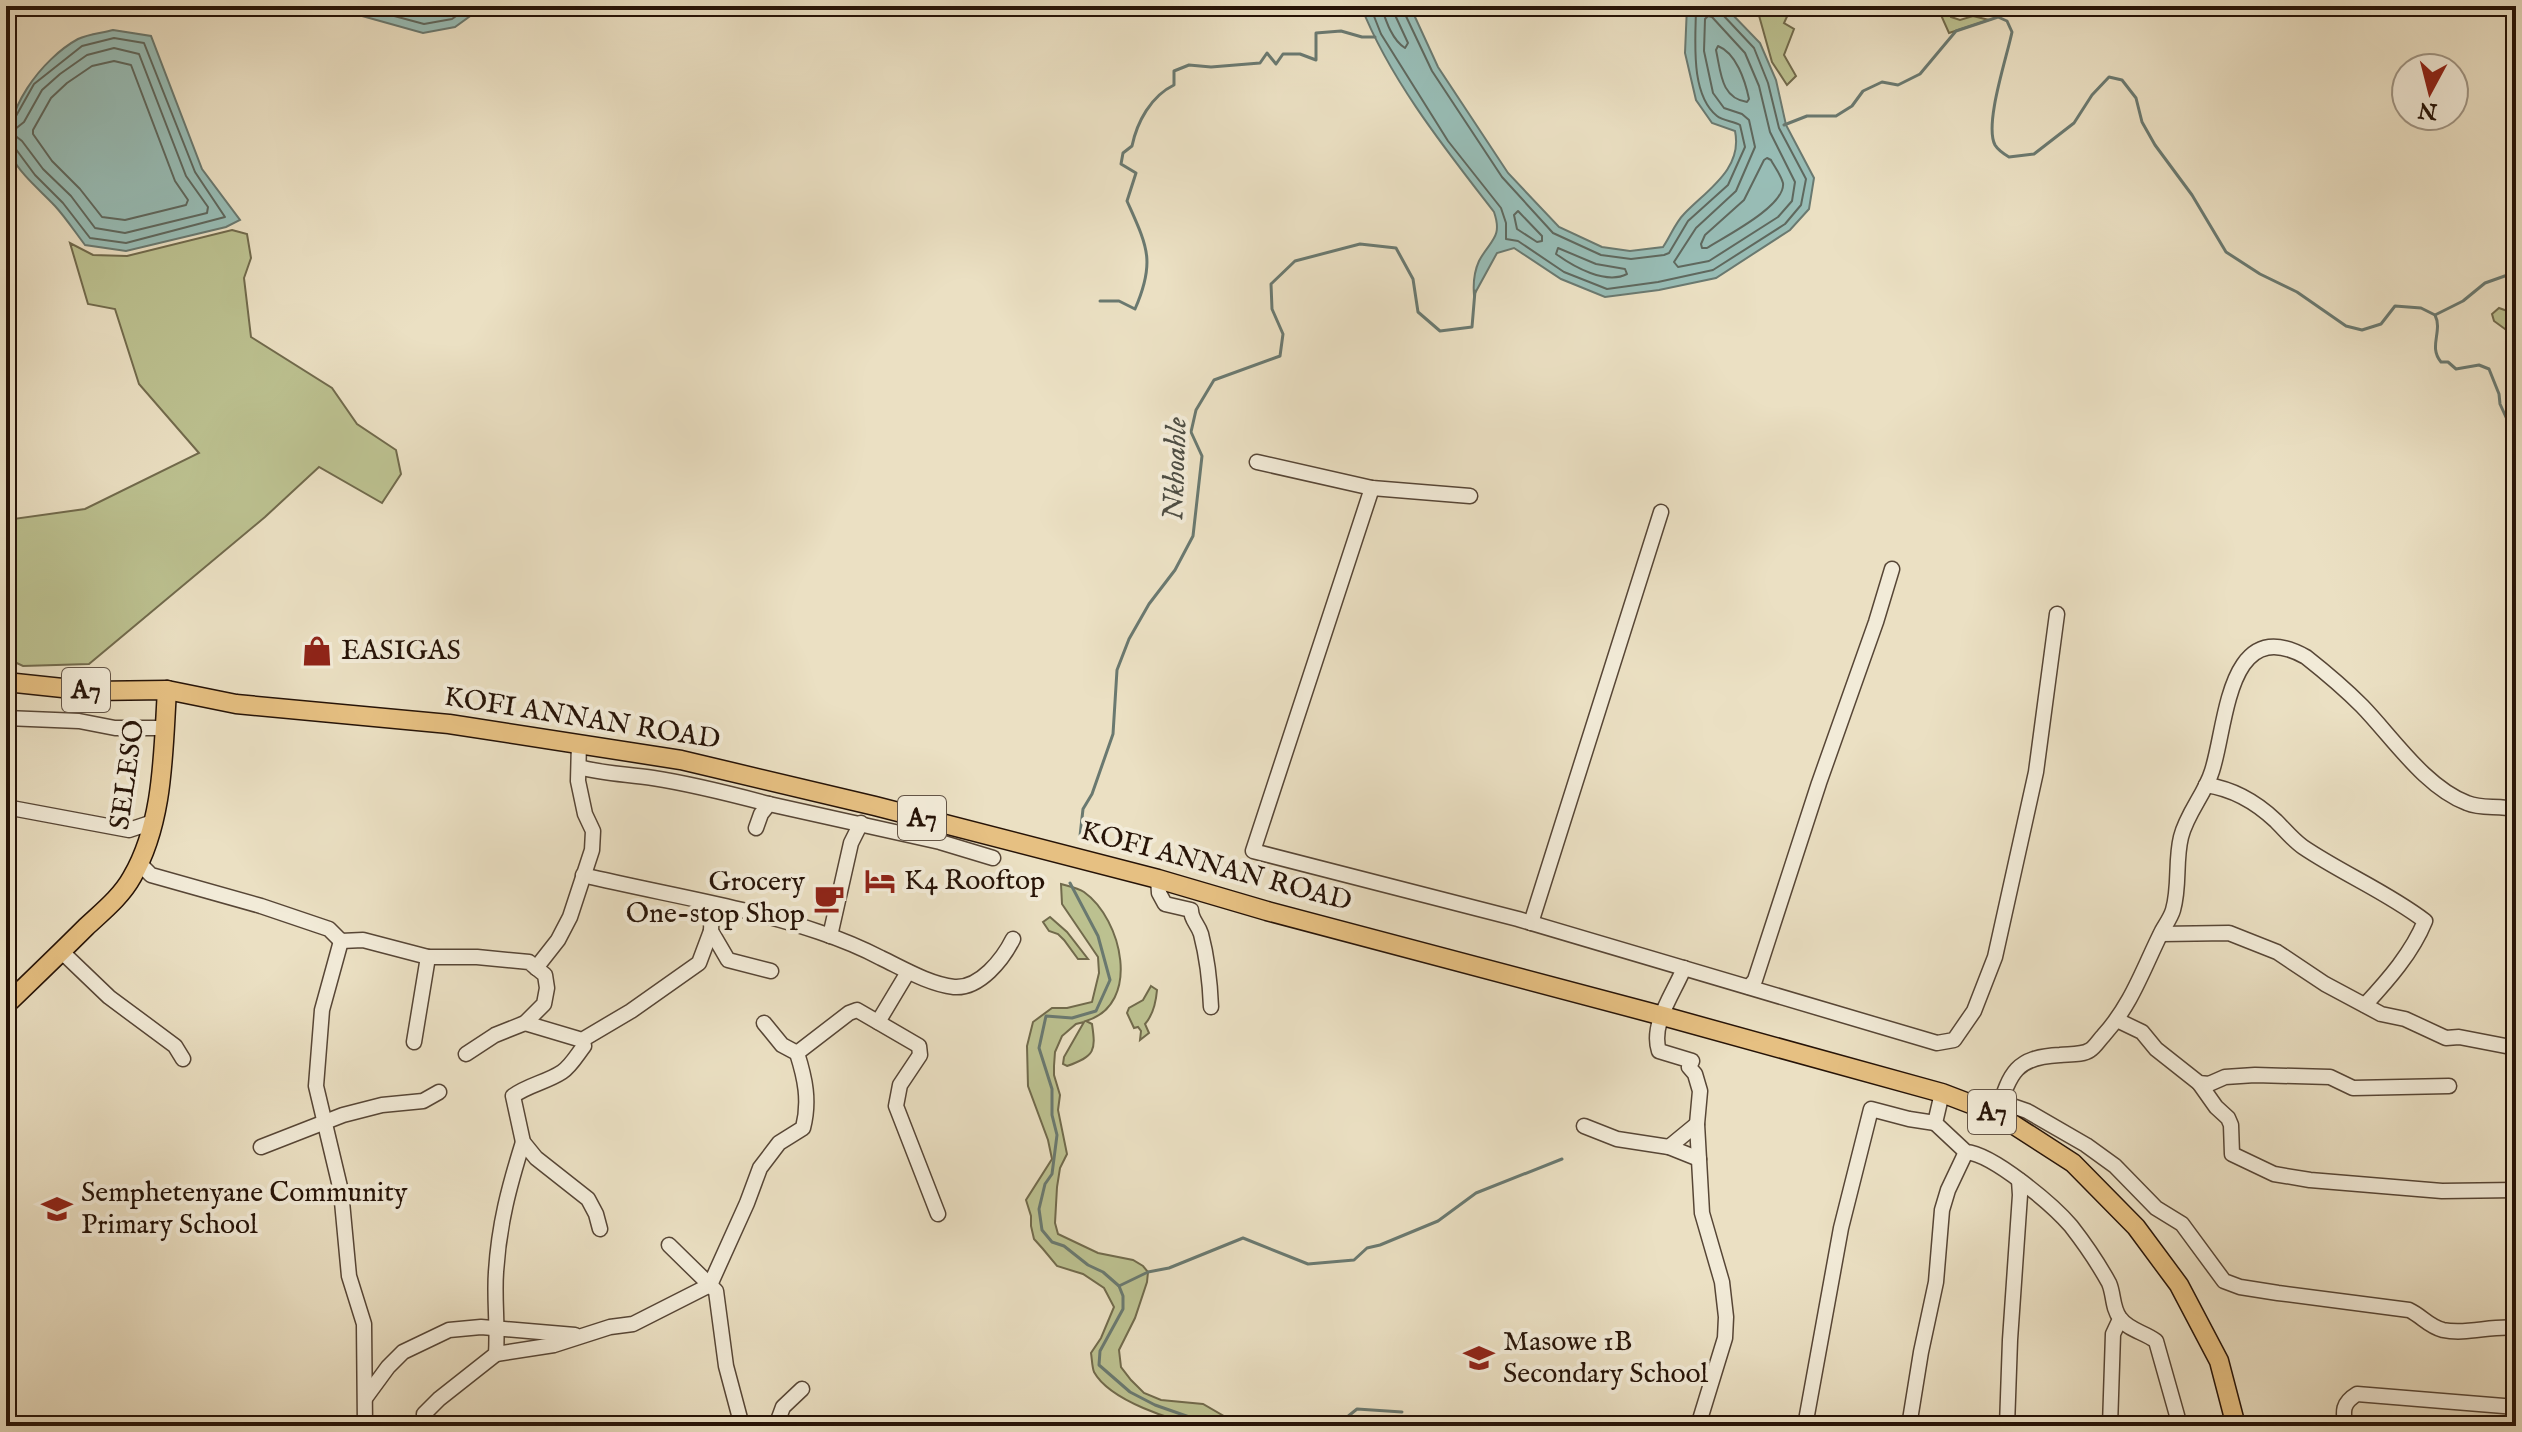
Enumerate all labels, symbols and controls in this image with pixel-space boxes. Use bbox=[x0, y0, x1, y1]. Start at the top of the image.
north arrow bbox=[2390, 52, 2470, 132]
text: N bbox=[2417, 95, 2440, 125]
water label: Nkhoahle bbox=[1155, 417, 1197, 521]
shop icon: EASIGAS bbox=[300, 634, 334, 668]
place label: EASIGAS bbox=[341, 634, 461, 669]
road number: A7 bbox=[62, 668, 110, 712]
street label: KOFI ANNAN ROAD bbox=[441, 680, 723, 758]
street label: SELESO bbox=[103, 718, 153, 832]
road number: A7 bbox=[898, 796, 946, 840]
street label: KOFI ANNAN ROAD bbox=[1077, 814, 1355, 920]
hotel icon: K4 Rooftop bbox=[863, 864, 897, 898]
place label: K4 Rooftop bbox=[904, 864, 1045, 899]
place label: Grocery One-stop Shop bbox=[626, 865, 805, 932]
cafe icon: Grocery One-stop Shop bbox=[812, 881, 846, 915]
road number: A7 bbox=[1968, 1090, 2016, 1134]
place label: Semphetenyane Community Primary School bbox=[81, 1176, 408, 1243]
school or university icon: Semphetenyane Community Primary School bbox=[40, 1192, 74, 1226]
place label: Masowe 1B Secondary School bbox=[1503, 1325, 1709, 1392]
school or university icon: Masowe 1B Secondary School bbox=[1462, 1341, 1496, 1375]

